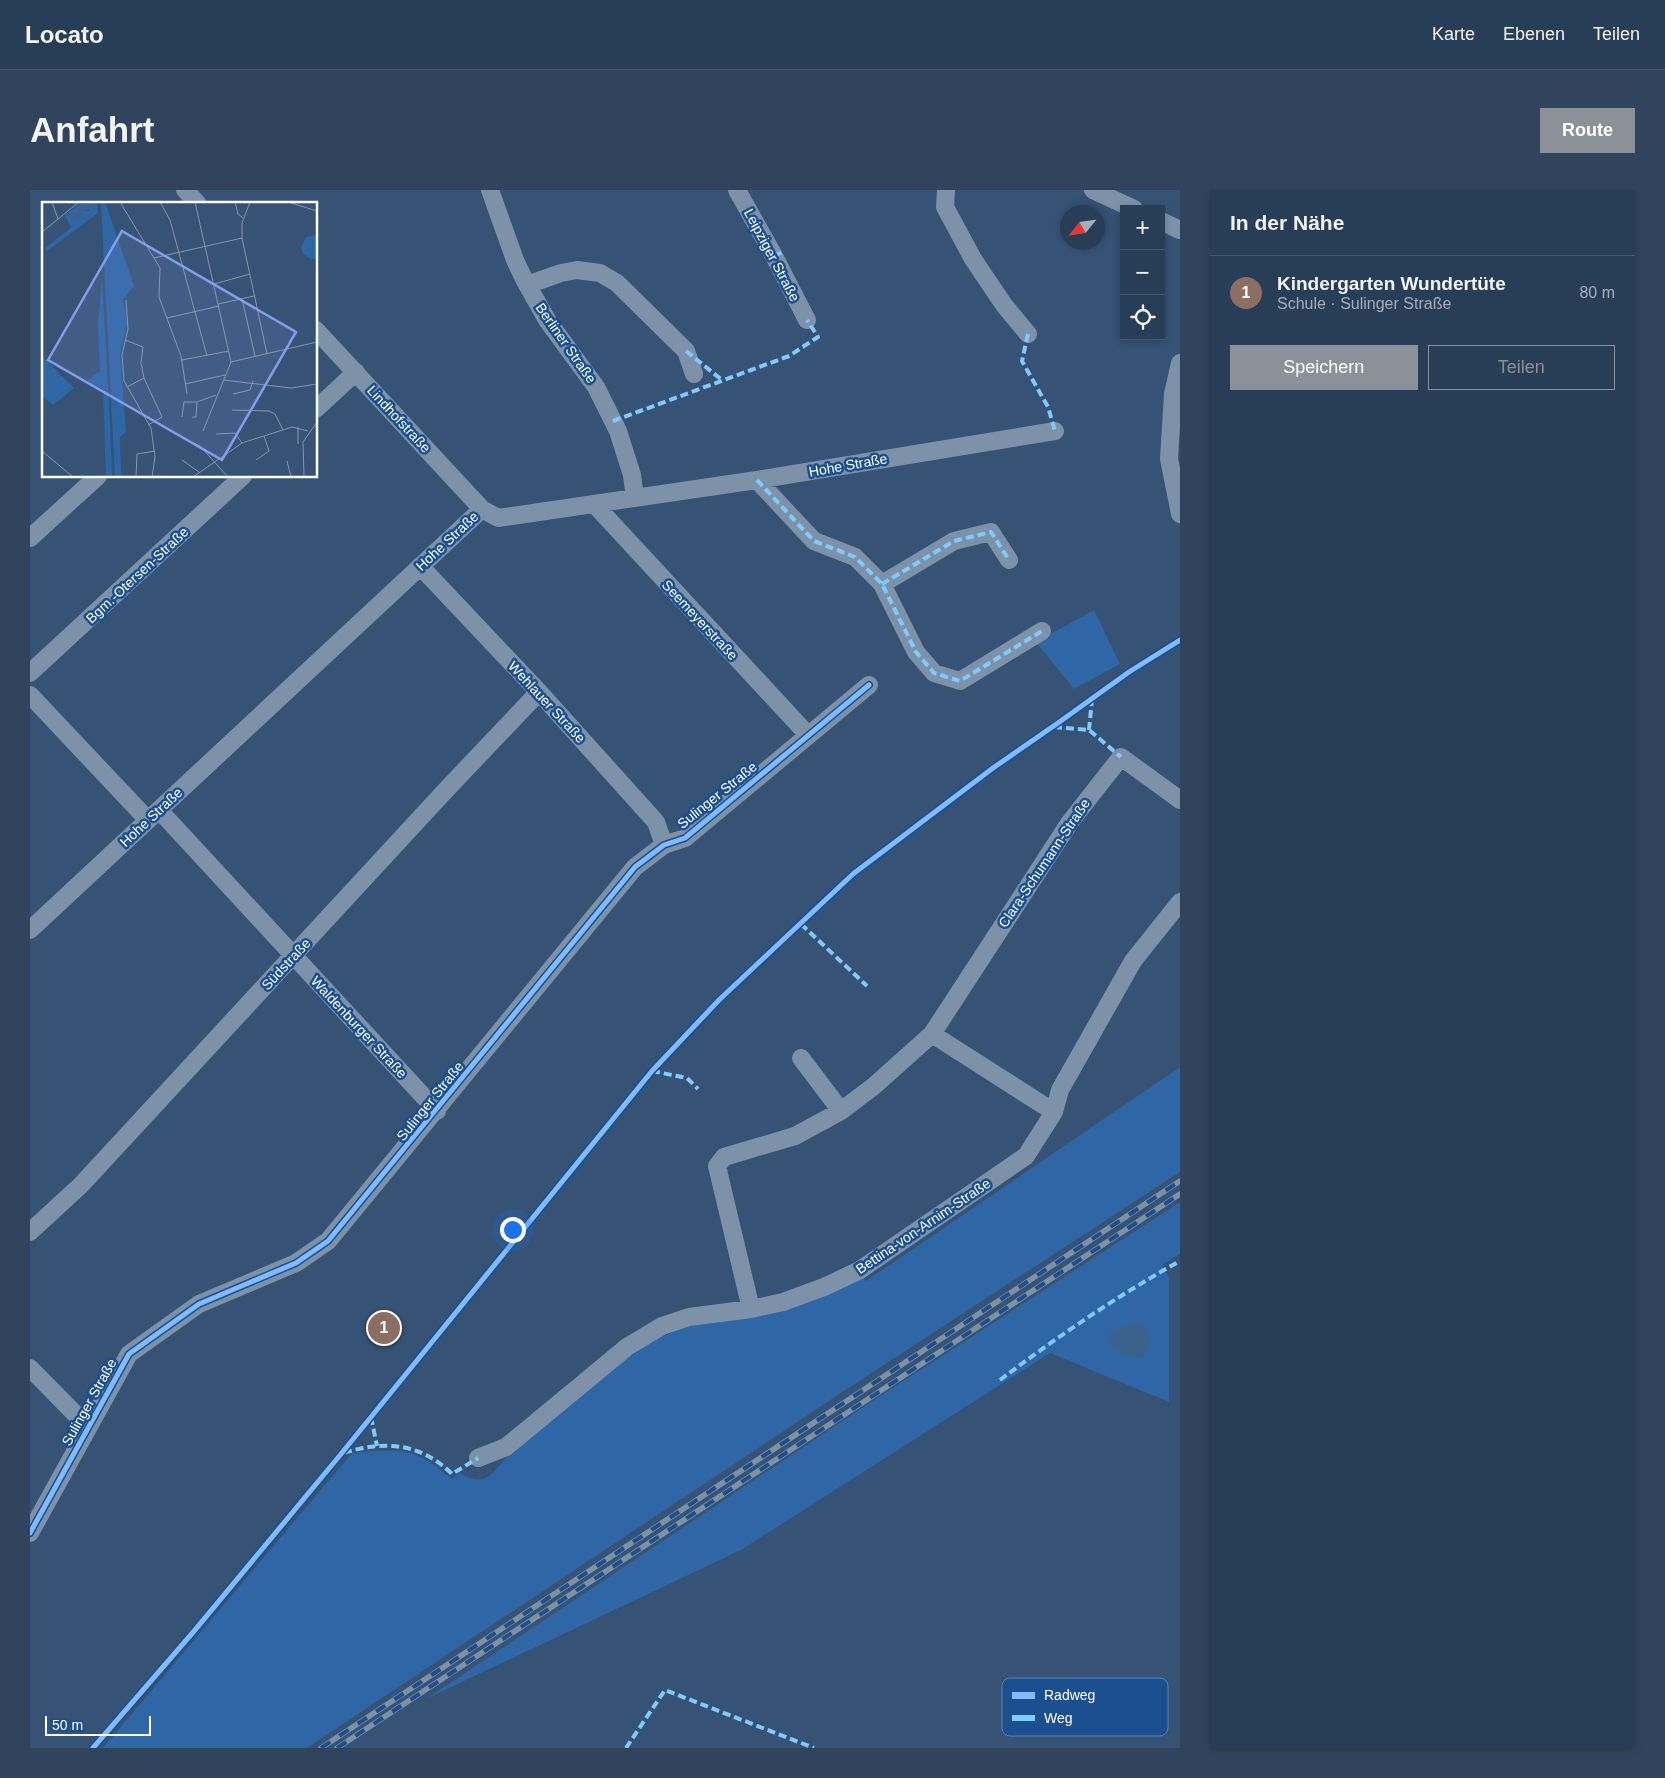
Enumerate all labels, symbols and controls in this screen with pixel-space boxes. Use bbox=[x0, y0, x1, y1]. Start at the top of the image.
text: Locato bbox=[25, 21, 104, 48]
text: Karte bbox=[1432, 24, 1475, 44]
text: Ebenen bbox=[1503, 24, 1565, 44]
text: Teilen bbox=[1593, 24, 1640, 44]
button: Route bbox=[1540, 108, 1635, 153]
text: Anfahrt bbox=[30, 110, 154, 149]
inset map bbox=[42, 202, 318, 478]
north arrow bbox=[1060, 205, 1105, 250]
map controls bbox=[1120, 205, 1165, 340]
button: + bbox=[1120, 205, 1165, 250]
street label: Leipziger Straße bbox=[741, 206, 803, 304]
text: In der Nähe bbox=[1230, 211, 1344, 234]
button: − bbox=[1120, 250, 1165, 295]
text: Kindergarten Wundertüte bbox=[1277, 273, 1506, 294]
text: 1 bbox=[1242, 284, 1250, 301]
text: 80 m bbox=[1579, 284, 1615, 301]
button: locate bbox=[1120, 295, 1165, 340]
text: Schule · Sulinger Straße bbox=[1277, 295, 1451, 312]
street label: Berliner Straße bbox=[532, 300, 600, 386]
button: Speichern bbox=[1230, 345, 1418, 390]
button: Teilen bbox=[1428, 345, 1615, 390]
street label: Lindhofstraße bbox=[364, 382, 434, 456]
street label: Hohe Straße bbox=[808, 450, 889, 480]
street label: Hohe Straße bbox=[413, 508, 482, 574]
street label: Bgm.-Otersen-Straße bbox=[83, 523, 192, 626]
street label: Seemeyerstraße bbox=[659, 577, 741, 663]
street label: Wehlauer Straße bbox=[505, 658, 589, 746]
street label: Sulinger Straße bbox=[674, 758, 760, 832]
street label: Hohe Straße bbox=[117, 784, 186, 850]
street label: Clara-Schumann-Straße bbox=[995, 795, 1093, 930]
street label: Südstraße bbox=[258, 935, 314, 993]
street label: Waldenburger Straße bbox=[308, 973, 410, 1081]
street label: Sulinger Straße bbox=[393, 1058, 467, 1144]
street label: Bettina-von-Arnim-Straße bbox=[853, 1175, 993, 1277]
your location bbox=[500, 1217, 526, 1243]
pin: 1 bbox=[368, 1309, 400, 1347]
street label: Sulinger Straße bbox=[58, 1355, 120, 1448]
legend bbox=[1002, 1678, 1168, 1736]
text: Radweg bbox=[1044, 1687, 1095, 1703]
text: Weg bbox=[1044, 1710, 1073, 1726]
scale bar bbox=[45, 1713, 151, 1736]
text: 50 m bbox=[52, 1717, 83, 1733]

